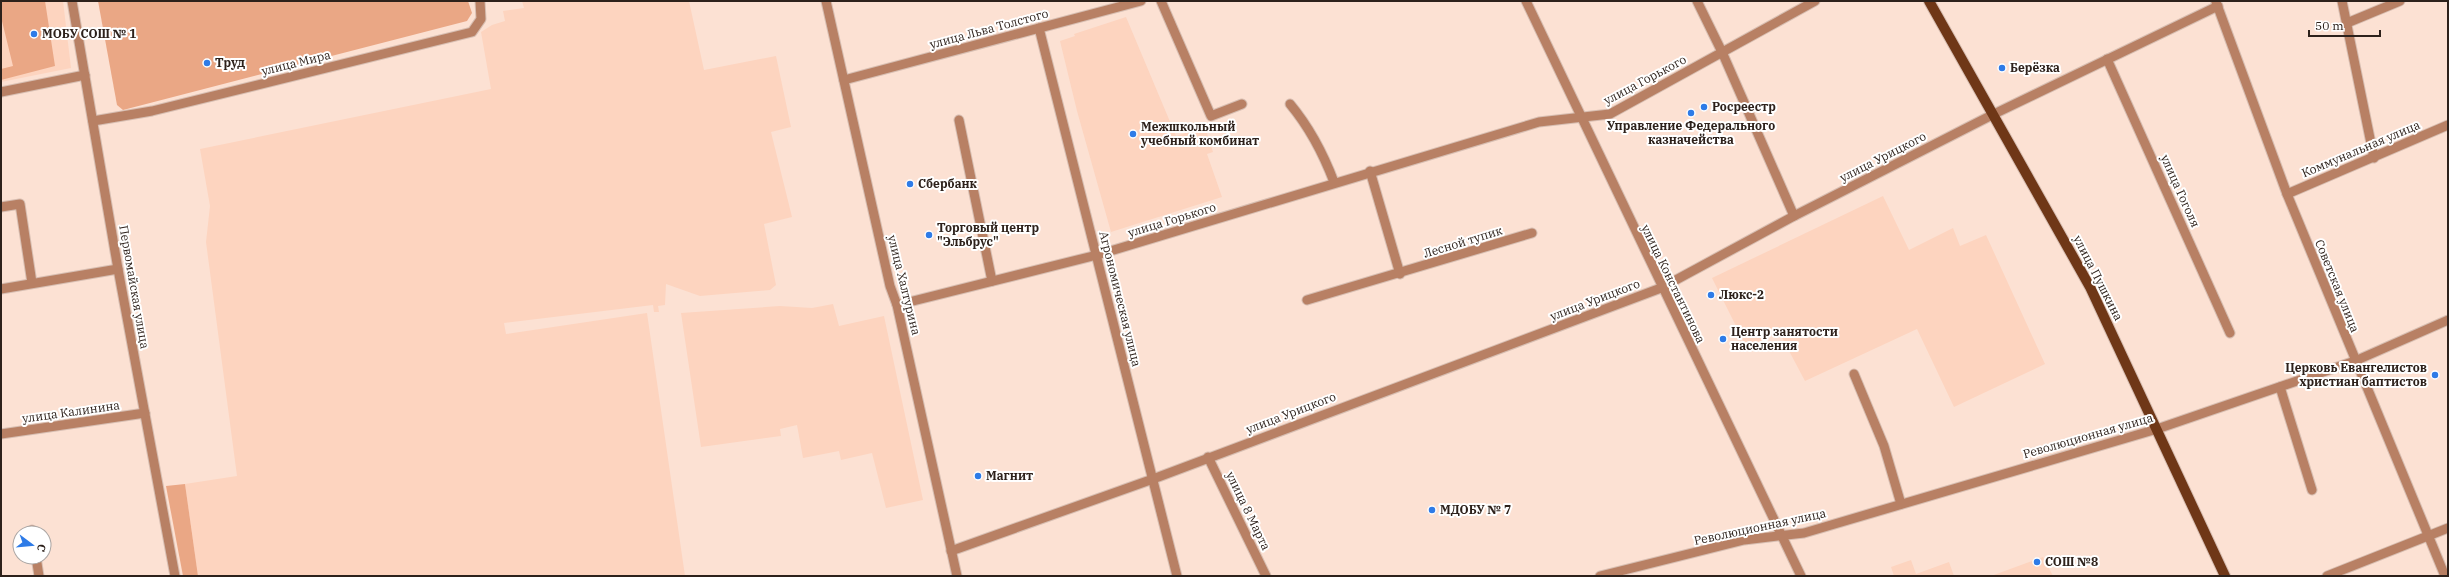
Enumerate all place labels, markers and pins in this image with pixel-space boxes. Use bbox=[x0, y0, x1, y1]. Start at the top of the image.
place label: МОБУ СОШ № 1 bbox=[42, 26, 137, 41]
marker: МОБУ СОШ № 1 bbox=[29, 29, 39, 39]
place label: Труд bbox=[215, 55, 245, 70]
marker: Труд bbox=[202, 58, 212, 68]
place label: Берёзка bbox=[2010, 60, 2060, 75]
marker: Берёзка bbox=[1997, 63, 2007, 73]
place label: Росреестр bbox=[1712, 99, 1776, 114]
marker: Росреестр bbox=[1699, 102, 1709, 112]
marker: Управление Федерального казначейства bbox=[1686, 108, 1696, 118]
place label: Управление Федерального казначейства bbox=[1607, 118, 1775, 147]
place label: Межшкольный учебный комбинат bbox=[1140, 119, 1259, 148]
marker: Межшкольный учебный комбинат bbox=[1128, 129, 1138, 139]
place label: Сбербанк bbox=[918, 176, 978, 191]
marker: Сбербанк bbox=[905, 179, 915, 189]
place label: Торговый центр "Эльбрус" bbox=[937, 220, 1039, 249]
marker: Торговый центр "Эльбрус" bbox=[924, 230, 934, 240]
place label: Люкс-2 bbox=[1719, 287, 1764, 302]
marker: Люкс-2 bbox=[1706, 290, 1716, 300]
place label: Центр занятости населения bbox=[1731, 324, 1838, 353]
marker: Центр занятости населения bbox=[1718, 334, 1728, 344]
place label: Церковь Евангелистов христиан баптистов bbox=[2285, 360, 2427, 389]
marker: Церковь Евангелистов христиан баптистов bbox=[2430, 370, 2440, 380]
place label: Магнит bbox=[986, 468, 1033, 483]
marker: Магнит bbox=[973, 471, 983, 481]
place label: МДОБУ № 7 bbox=[1440, 502, 1511, 517]
marker: МДОБУ № 7 bbox=[1427, 505, 1437, 515]
place label: СОШ №8 bbox=[2045, 554, 2098, 569]
marker: СОШ №8 bbox=[2032, 557, 2042, 567]

